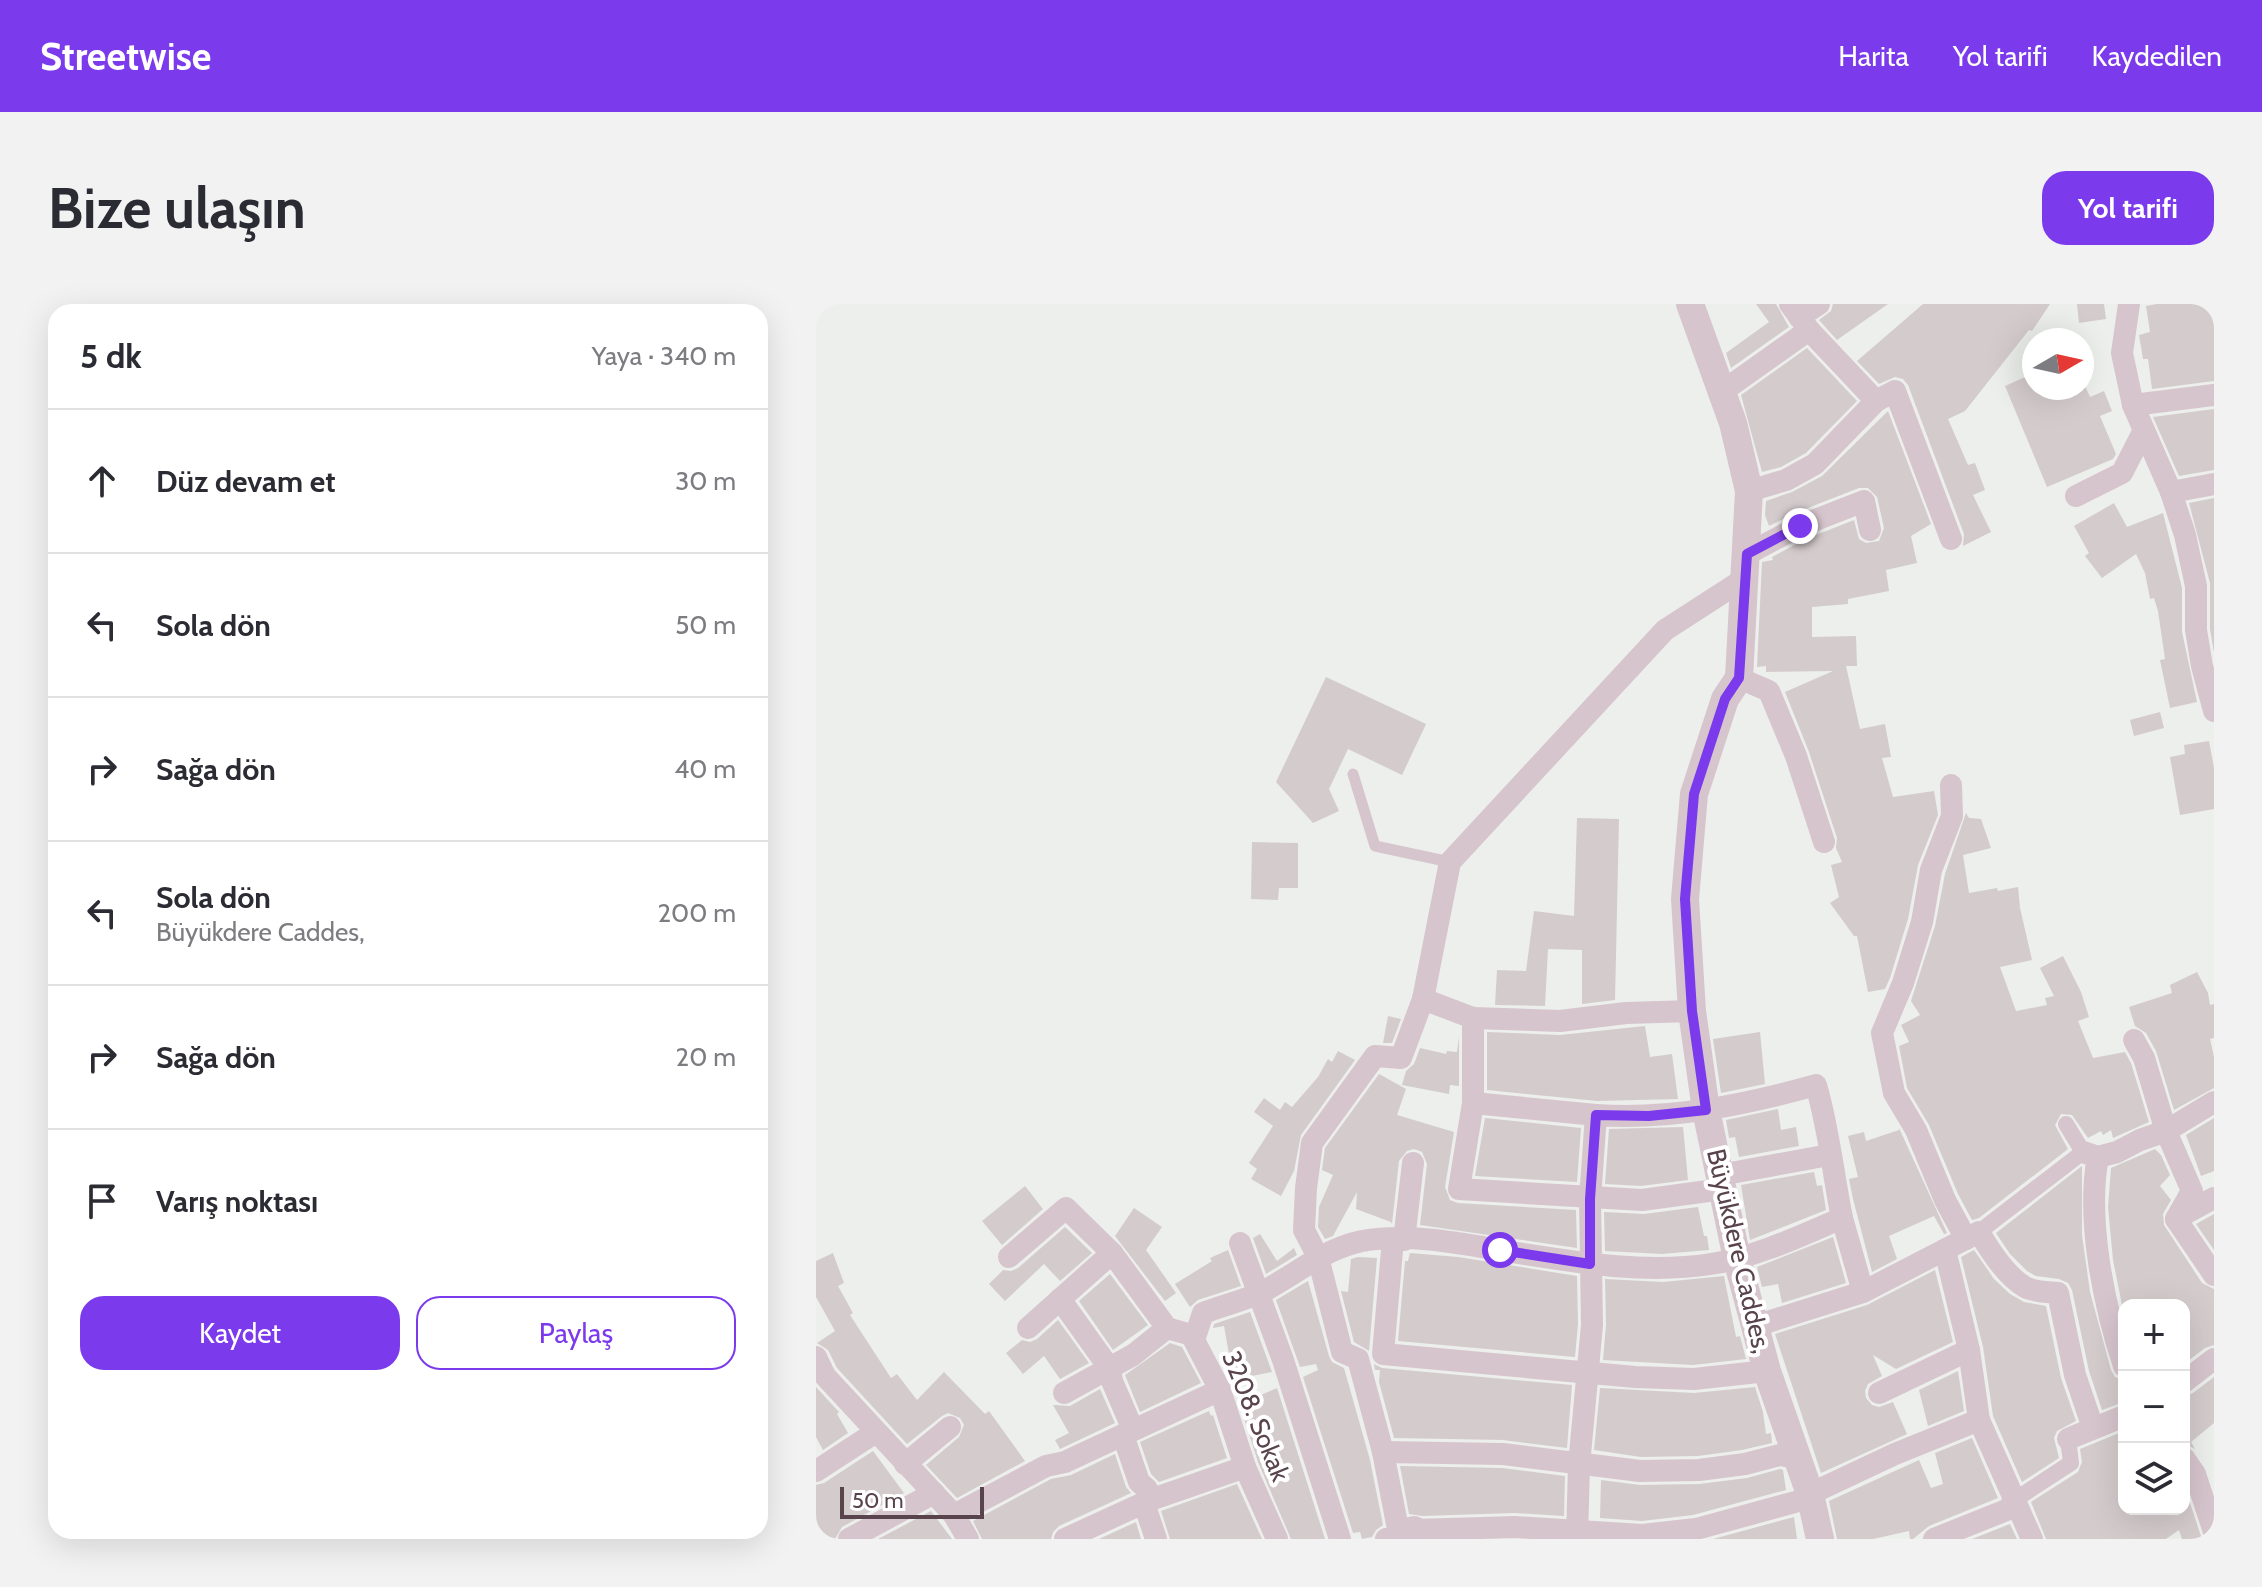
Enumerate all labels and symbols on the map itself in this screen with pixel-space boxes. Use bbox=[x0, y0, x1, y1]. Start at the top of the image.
north arrow bbox=[2022, 328, 2094, 400]
route end bbox=[1782, 508, 1818, 544]
street label: Büyükdere Caddes, bbox=[1700, 1146, 1778, 1356]
route start bbox=[1482, 1232, 1518, 1268]
street label: 3208. Sokak bbox=[1215, 1346, 1297, 1486]
scale bar bbox=[840, 1483, 984, 1519]

